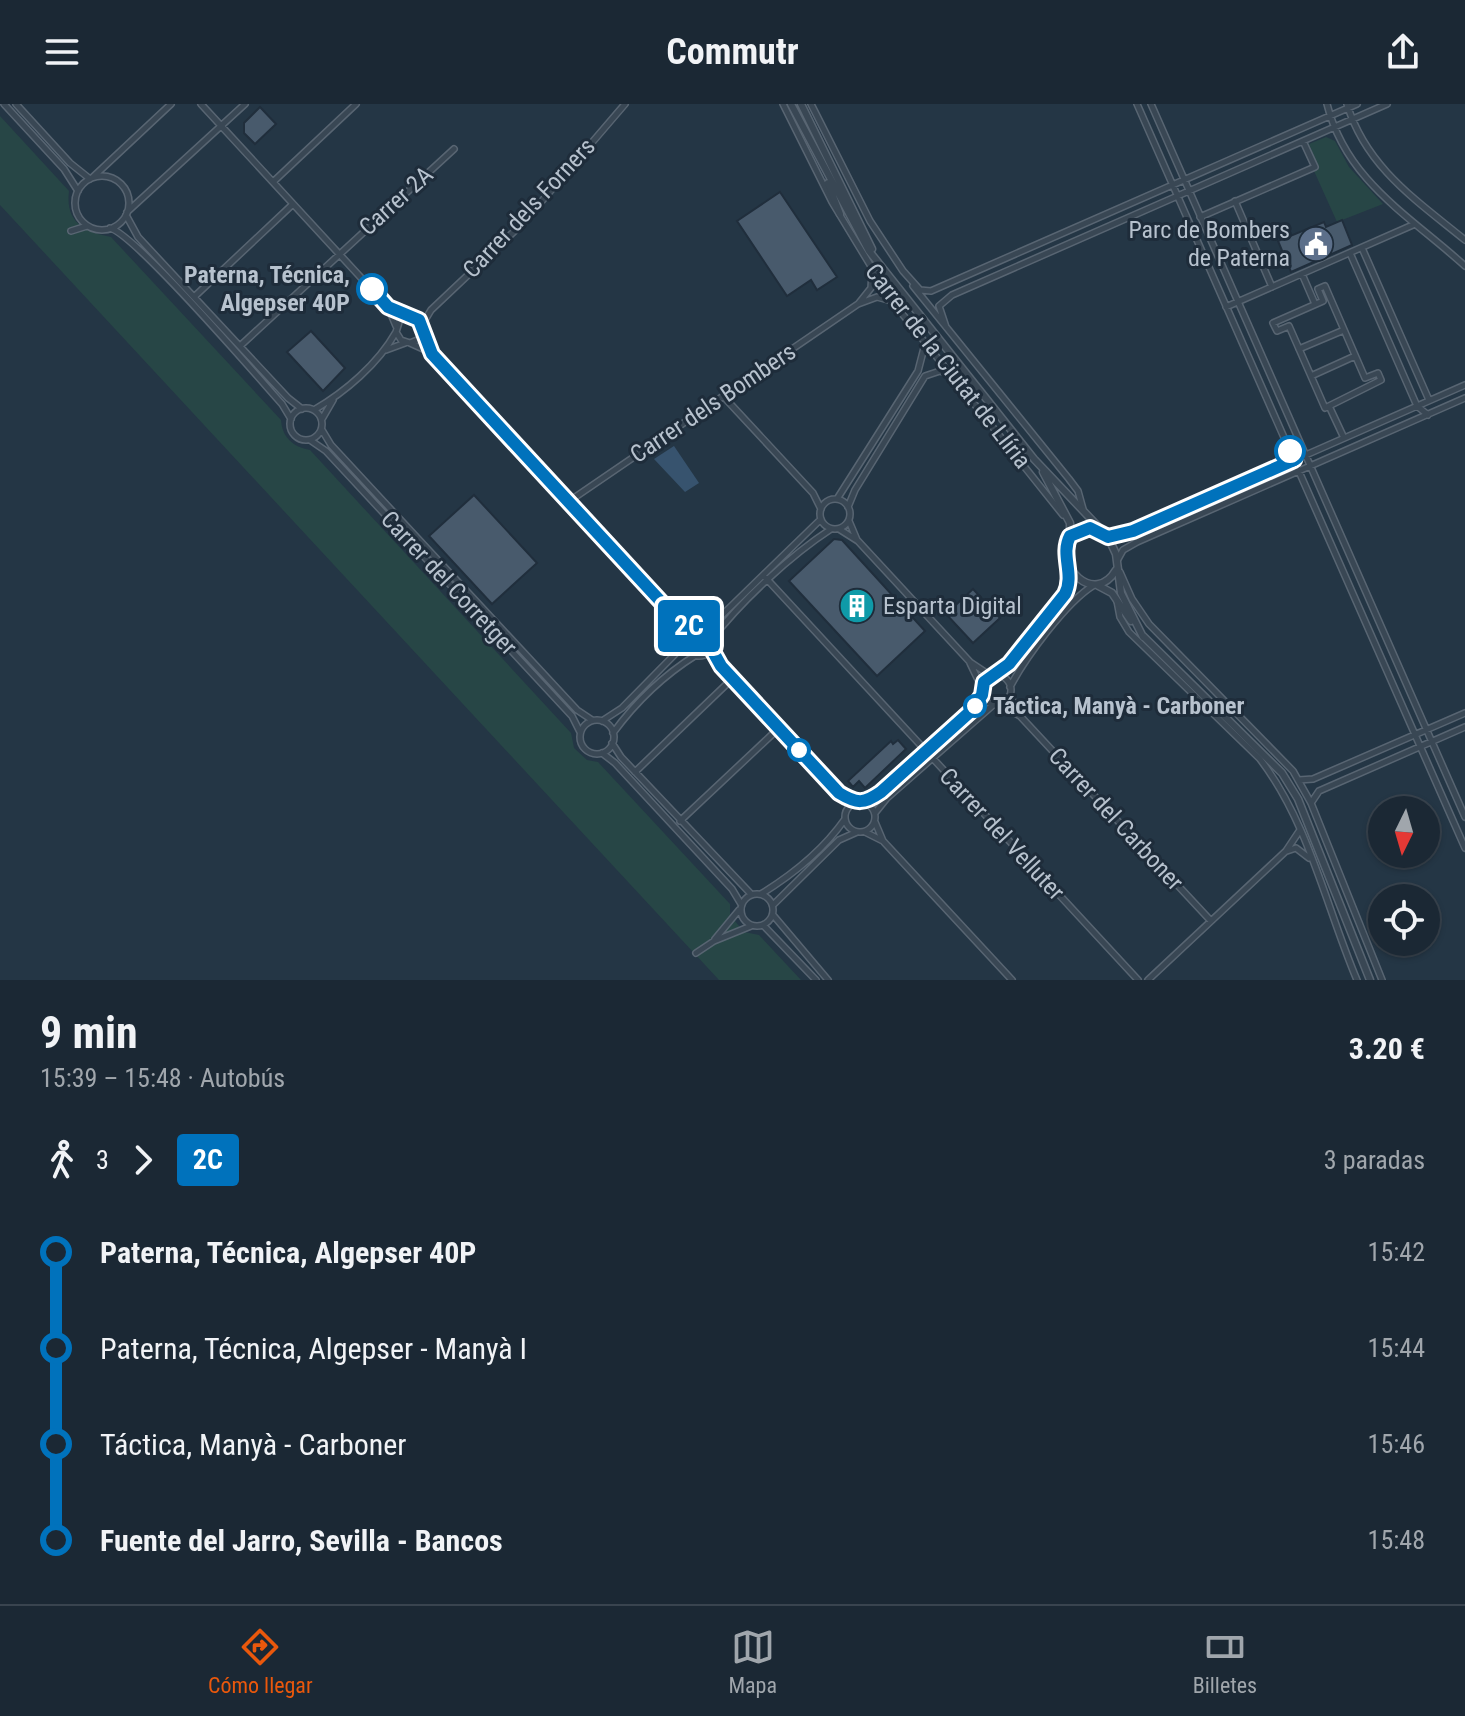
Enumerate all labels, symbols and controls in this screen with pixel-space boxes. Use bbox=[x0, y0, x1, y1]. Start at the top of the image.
icon: menu bbox=[40, 30, 84, 74]
icon: share bbox=[1381, 30, 1425, 74]
text: Commutr bbox=[666, 31, 799, 73]
street label: Carrer dels Forners bbox=[457, 132, 601, 284]
street label: Carrer 2A bbox=[353, 161, 439, 241]
place label: Parc de Bombers de Paterna bbox=[1128, 216, 1290, 272]
public building icon: Parc de Bombers de Paterna bbox=[1297, 225, 1335, 263]
street label: Carrer de la Ciutat de Llíria bbox=[859, 258, 1037, 474]
place label: Paterna, Técnica, Algepser 40P bbox=[184, 261, 350, 317]
marker: Paterna, Técnica, Algepser 40P bbox=[357, 274, 387, 304]
street label: Carrer dels Bombers bbox=[625, 337, 801, 469]
unlabelled marker bbox=[1275, 436, 1305, 466]
street label: Carrer del Corretger bbox=[375, 505, 523, 661]
building icon: Esparta Digital bbox=[838, 587, 876, 625]
place label: Esparta Digital bbox=[883, 592, 1022, 620]
line badge: 2C bbox=[653, 600, 725, 652]
text: 2C bbox=[674, 609, 704, 642]
place label: Táctica, Manyà - Carboner bbox=[993, 692, 1244, 720]
marker: Táctica, Manyà - Carboner bbox=[964, 695, 986, 717]
unlabelled marker bbox=[788, 739, 810, 761]
street label: Carrer del Carboner bbox=[1043, 742, 1189, 896]
street label: Carrer del Velluter bbox=[934, 762, 1070, 906]
north arrow bbox=[1368, 796, 1440, 868]
map controls bbox=[1368, 796, 1440, 956]
button: locate bbox=[1368, 884, 1440, 956]
text: 9 min bbox=[40, 1007, 138, 1059]
text: 3.20 € bbox=[1349, 1031, 1425, 1066]
text: 15:39 – 15:48 · Autobús bbox=[40, 1063, 285, 1093]
icon: walk bbox=[40, 1138, 84, 1182]
icon: forward bbox=[121, 1138, 165, 1182]
text: 2C bbox=[193, 1143, 223, 1176]
text: 3 bbox=[96, 1145, 109, 1175]
text: 3 paradas bbox=[1324, 1145, 1425, 1175]
text: Paterna, Técnica, Algepser 40P bbox=[100, 1235, 476, 1270]
text: 15:42 bbox=[1368, 1237, 1425, 1267]
text: Paterna, Técnica, Algepser - Manyà I bbox=[100, 1331, 527, 1366]
text: 15:44 bbox=[1368, 1333, 1425, 1363]
text: Táctica, Manyà - Carboner bbox=[100, 1427, 407, 1462]
text: 15:46 bbox=[1368, 1429, 1425, 1459]
text: Fuente del Jarro, Sevilla - Bancos bbox=[100, 1523, 503, 1558]
text: 15:48 bbox=[1368, 1525, 1425, 1555]
tab: Cómo llegar bbox=[208, 1625, 313, 1698]
tab: Mapa bbox=[728, 1625, 777, 1698]
tab: Billetes bbox=[1193, 1625, 1257, 1698]

